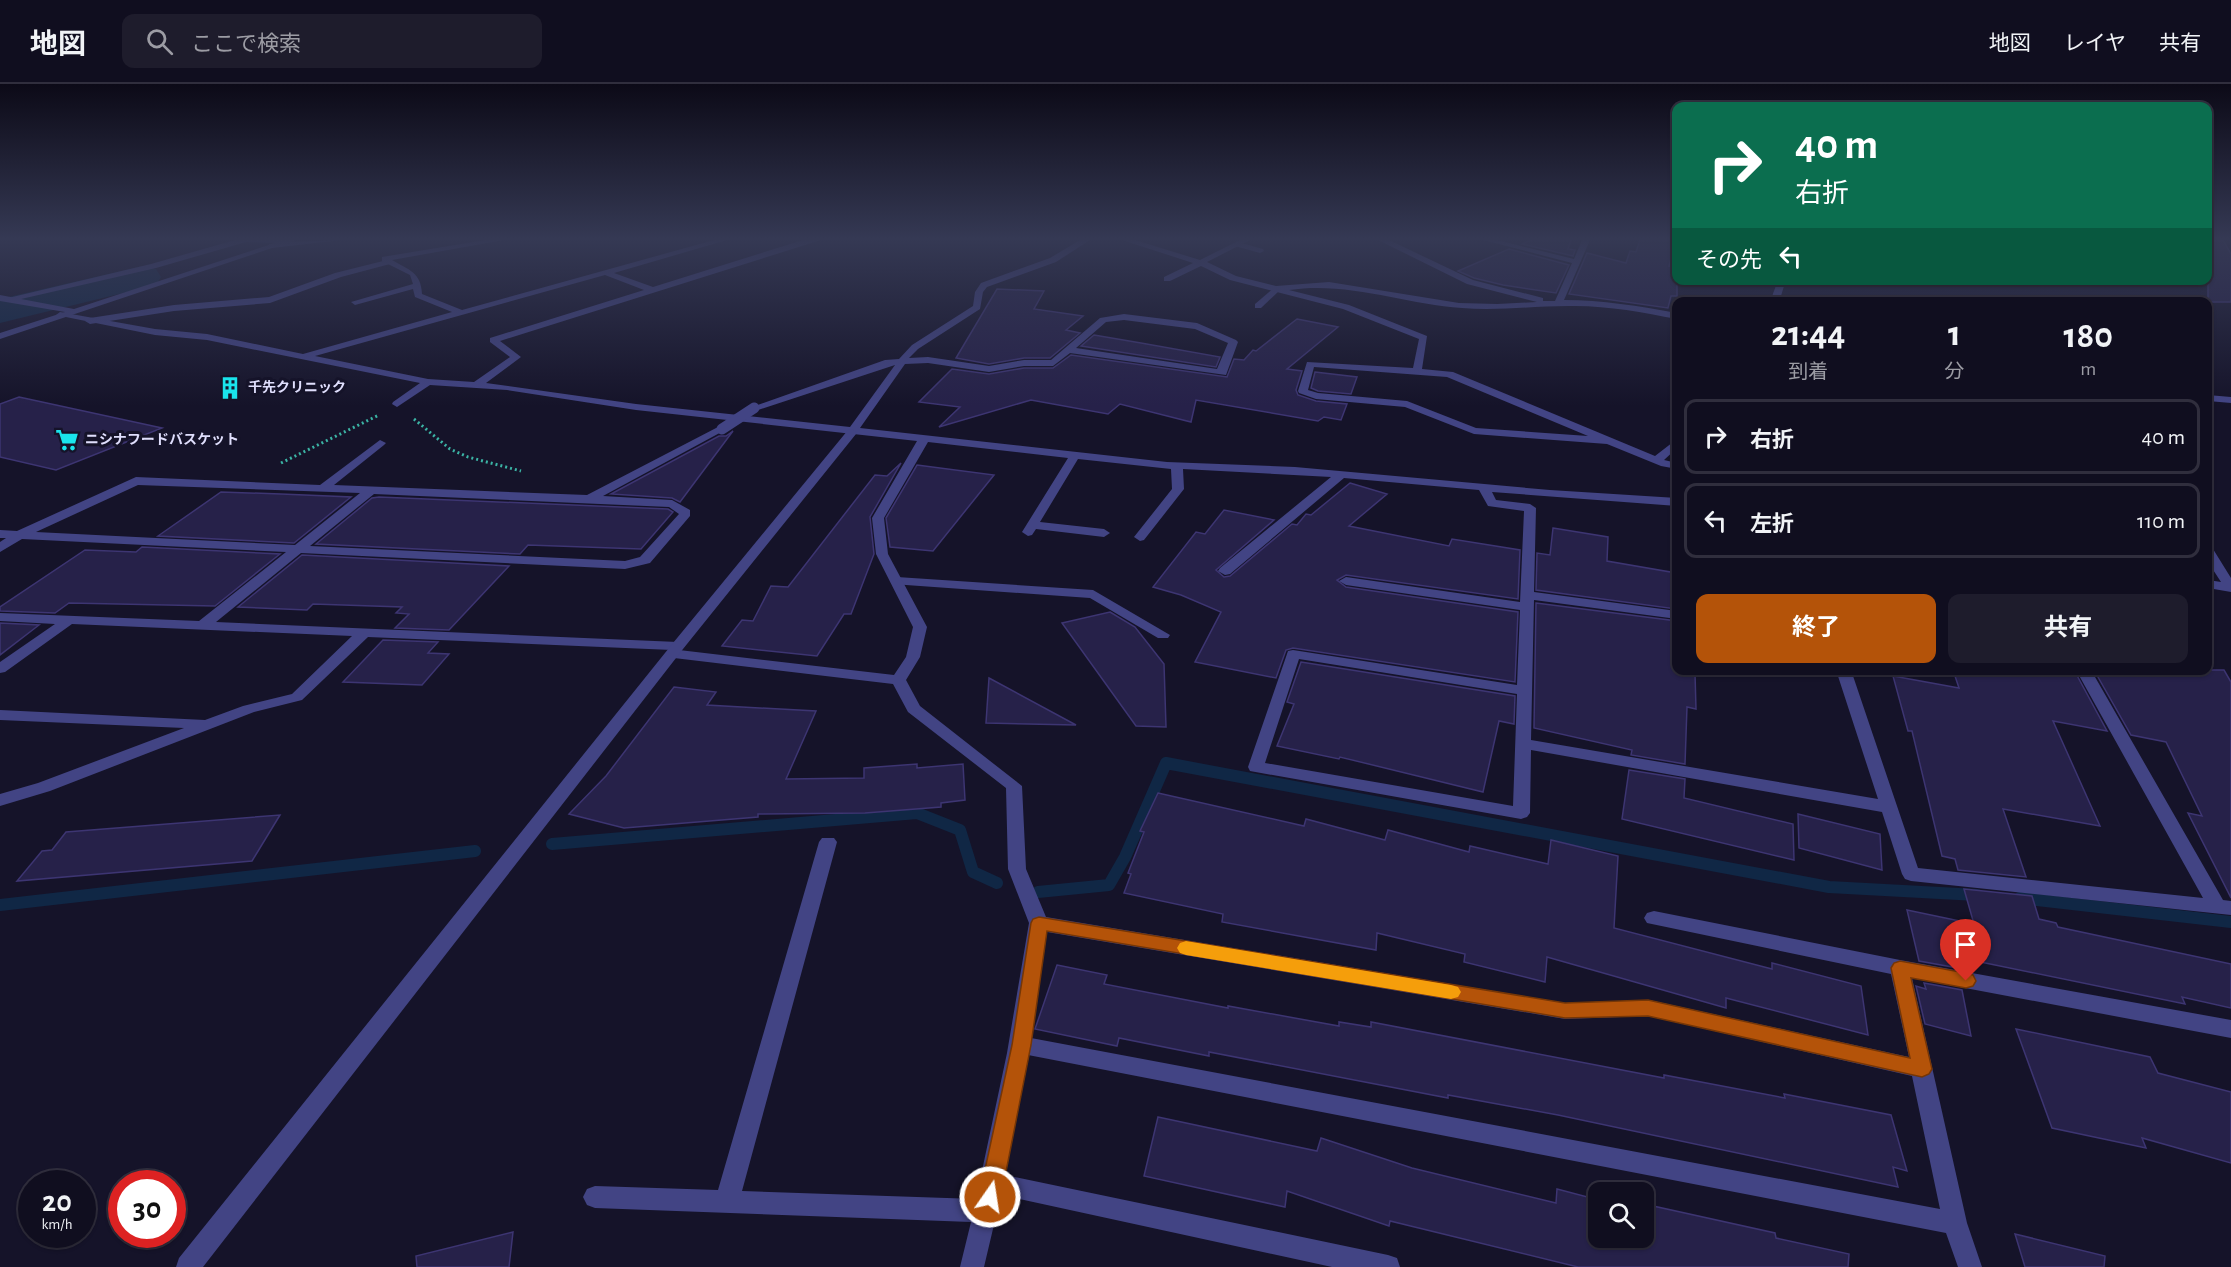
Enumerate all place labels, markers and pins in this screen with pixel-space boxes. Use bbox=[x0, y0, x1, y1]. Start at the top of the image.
building icon: 千先クリニック bbox=[217, 375, 243, 401]
place label: 千先クリニック bbox=[248, 380, 346, 395]
supermarket icon: ニシナフードバスケット bbox=[54, 427, 80, 453]
place label: ニシナフードバスケット bbox=[85, 432, 239, 447]
pin bbox=[1940, 919, 1991, 981]

